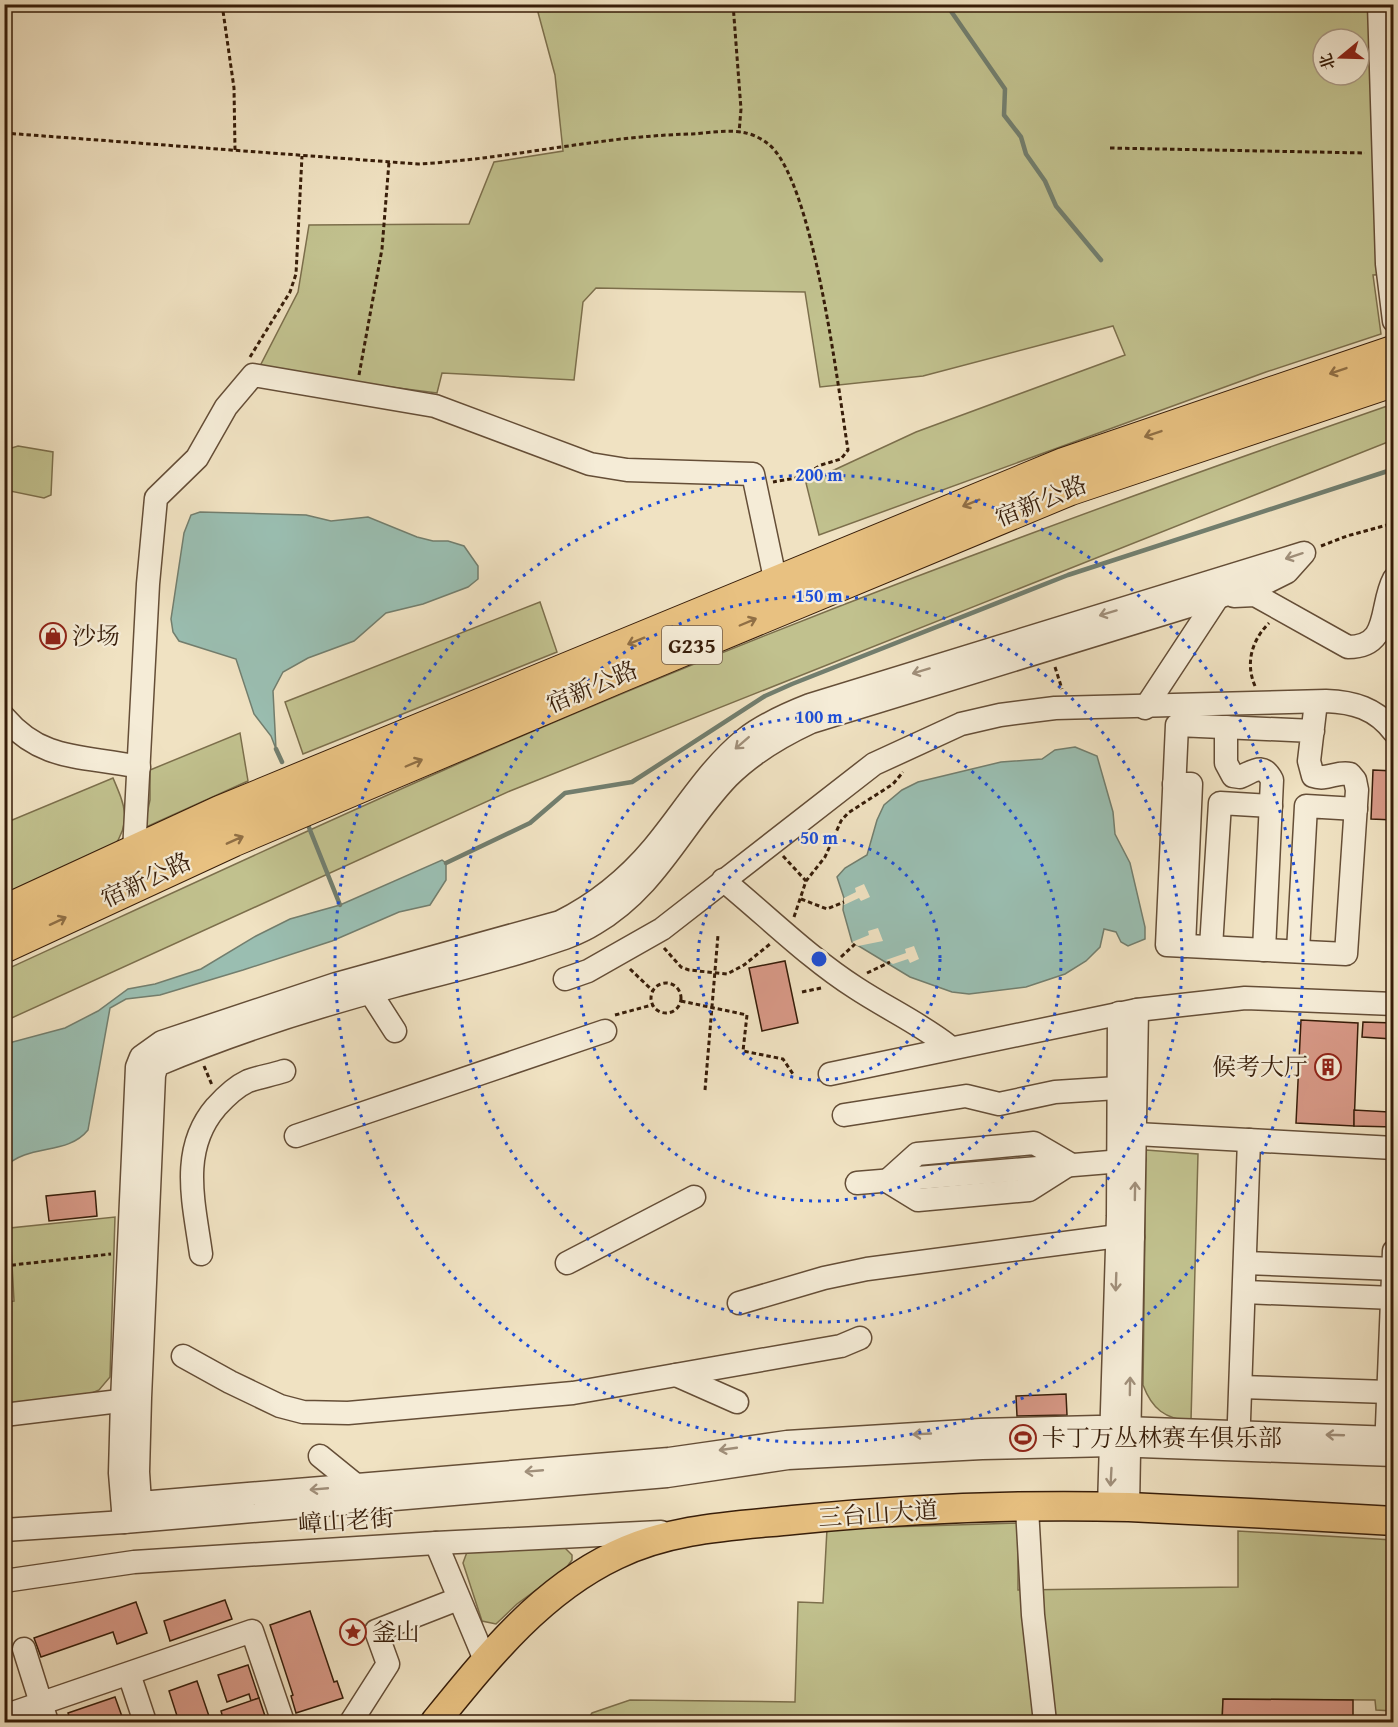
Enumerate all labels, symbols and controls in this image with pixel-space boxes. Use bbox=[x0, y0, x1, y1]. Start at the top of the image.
north arrow bbox=[1311, 27, 1371, 87]
text: 北 bbox=[1313, 50, 1341, 73]
one-way arrow bbox=[1329, 366, 1348, 377]
one-way arrow bbox=[1145, 429, 1163, 440]
text: 200 m bbox=[795, 461, 843, 488]
street label: 宿新公路 bbox=[990, 466, 1092, 535]
one-way arrow bbox=[962, 498, 981, 509]
one-way arrow bbox=[1285, 551, 1304, 562]
text: 150 m bbox=[795, 582, 843, 609]
one-way arrow bbox=[1099, 608, 1118, 619]
one-way arrow bbox=[739, 616, 757, 627]
place label: 沙场 bbox=[72, 618, 120, 653]
shop icon: 沙场 bbox=[38, 621, 68, 651]
road number: G235 bbox=[662, 626, 722, 664]
one-way arrow bbox=[627, 636, 645, 647]
street label: 宿新公路 bbox=[541, 652, 643, 721]
one-way arrow bbox=[912, 666, 931, 677]
text: 100 m bbox=[795, 703, 843, 730]
one-way arrow bbox=[735, 736, 750, 750]
one-way arrow bbox=[404, 757, 423, 768]
text: 50 m bbox=[800, 824, 839, 851]
one-way arrow bbox=[225, 833, 243, 845]
street label: 宿新公路 bbox=[95, 843, 197, 916]
one-way arrow bbox=[48, 915, 66, 927]
centre of rings bbox=[809, 949, 829, 969]
place label: 候考大厅 bbox=[1212, 1049, 1308, 1084]
building icon: 候考大厅 bbox=[1313, 1052, 1343, 1082]
one-way arrow bbox=[1129, 1181, 1141, 1201]
one-way arrow bbox=[1111, 1271, 1122, 1291]
one-way arrow bbox=[1124, 1376, 1136, 1396]
place label: 卡丁万丛林赛车俱乐部 bbox=[1042, 1420, 1282, 1455]
sports icon: 卡丁万丛林赛车俱乐部 bbox=[1008, 1423, 1038, 1453]
one-way arrow bbox=[913, 1429, 933, 1440]
one-way arrow bbox=[1326, 1430, 1346, 1441]
one-way arrow bbox=[719, 1443, 738, 1454]
one-way arrow bbox=[525, 1466, 545, 1477]
one-way arrow bbox=[1105, 1466, 1116, 1486]
one-way arrow bbox=[310, 1484, 330, 1495]
street label: 三台山大道 bbox=[817, 1492, 939, 1535]
street label: 嶂山老街 bbox=[297, 1500, 395, 1541]
place label: 釜山 bbox=[372, 1614, 420, 1649]
place icon: 釜山 bbox=[338, 1617, 368, 1647]

